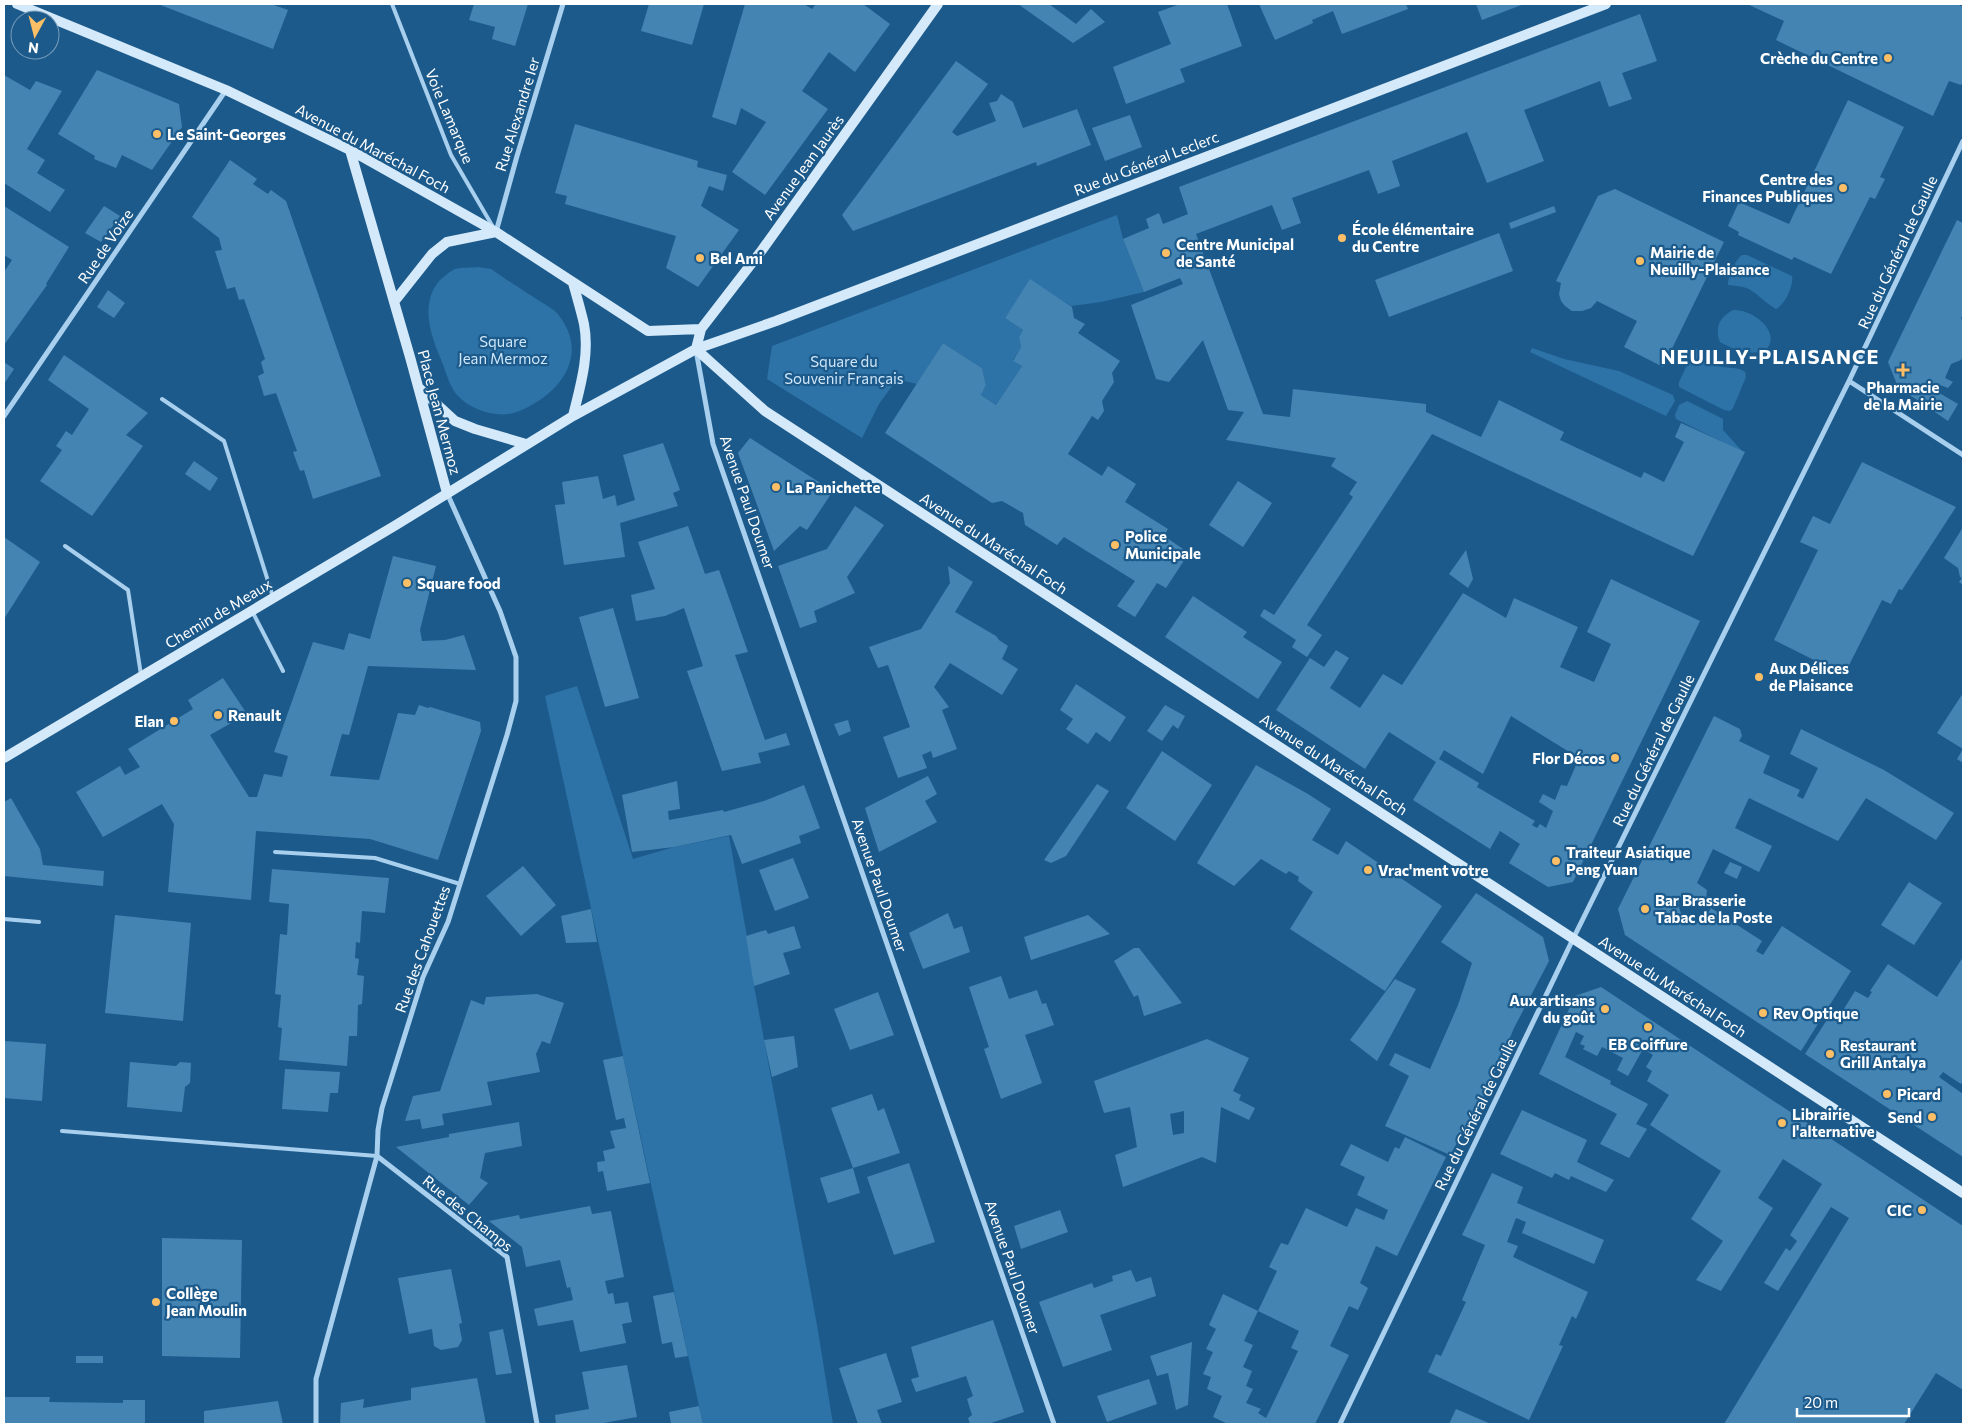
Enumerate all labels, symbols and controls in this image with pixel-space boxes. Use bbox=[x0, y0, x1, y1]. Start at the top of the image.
north arrow bbox=[10, 10, 60, 60]
text: N bbox=[27, 39, 40, 57]
place label: Crèche du Centre bbox=[1760, 49, 1878, 67]
marker: Crèche du Centre bbox=[1882, 52, 1894, 64]
street label: Rue Alexandre Ier bbox=[491, 55, 543, 173]
street label: Voie Lamarque bbox=[422, 66, 478, 166]
street label: Avenue du Maréchal Foch bbox=[293, 100, 453, 196]
street label: Avenue Jean Jaurès bbox=[759, 111, 847, 223]
place label: Le Saint-Georges bbox=[167, 125, 286, 143]
street label: Rue du Général Leclerc bbox=[1071, 127, 1221, 199]
marker: Le Saint-Georges bbox=[151, 128, 163, 140]
place label: Centre des Finances Publiques bbox=[1702, 170, 1833, 205]
street label: Rue du Général de Gaulle bbox=[1854, 172, 1940, 331]
marker: Centre des Finances Publiques bbox=[1837, 182, 1849, 194]
street label: Rue de Voize bbox=[73, 205, 137, 287]
place label: École élémentaire du Centre bbox=[1352, 220, 1474, 255]
marker: École élémentaire du Centre bbox=[1336, 232, 1348, 244]
place label: Centre Municipal de Santé bbox=[1176, 235, 1294, 270]
place label: Mairie de Neuilly-Plaisance bbox=[1650, 243, 1769, 278]
marker: Centre Municipal de Santé bbox=[1160, 247, 1172, 259]
place label: Bel Ami bbox=[710, 249, 763, 267]
marker: Bel Ami bbox=[694, 252, 706, 264]
marker: Mairie de Neuilly-Plaisance bbox=[1634, 255, 1646, 267]
park label: Square Jean Mermoz bbox=[458, 332, 548, 367]
district label: NEUILLY-PLAISANCE bbox=[1660, 344, 1880, 368]
street label: Place Jean Mermoz bbox=[415, 348, 465, 476]
park label: Square du Souvenir Français bbox=[784, 352, 904, 387]
marker: Pharmacie de la Mairie bbox=[1897, 364, 1909, 376]
place label: Pharmacie de la Mairie bbox=[1863, 378, 1943, 413]
street label: Avenue Paul Doumer bbox=[717, 433, 779, 571]
place label: La Panichette bbox=[786, 478, 880, 496]
marker: La Panichette bbox=[770, 481, 782, 493]
street label: Avenue du Maréchal Foch bbox=[917, 489, 1071, 597]
place label: Police Municipale bbox=[1125, 527, 1201, 562]
marker: Police Municipale bbox=[1109, 539, 1121, 551]
street label: Chemin de Meaux bbox=[161, 574, 275, 652]
place label: Square food bbox=[417, 574, 501, 592]
marker: Square food bbox=[401, 577, 413, 589]
place label: Aux Délices de Plaisance bbox=[1769, 659, 1853, 694]
street label: Rue du Général de Gaulle bbox=[1608, 671, 1698, 829]
marker: Aux Délices de Plaisance bbox=[1753, 671, 1765, 683]
place label: Renault bbox=[228, 706, 281, 724]
marker: Renault bbox=[212, 709, 224, 721]
street label: Avenue du Maréchal Foch bbox=[1257, 710, 1411, 818]
place label: Elan bbox=[134, 712, 164, 730]
marker: Elan bbox=[168, 715, 180, 727]
place label: Flor Décos bbox=[1532, 749, 1605, 767]
marker: Flor Décos bbox=[1609, 752, 1621, 764]
street label: Avenue Paul Doumer bbox=[849, 816, 911, 954]
place label: Traiteur Asiatique Peng Yuan bbox=[1566, 843, 1690, 878]
marker: Traiteur Asiatique Peng Yuan bbox=[1550, 855, 1562, 867]
place label: Vrac'ment votre bbox=[1378, 861, 1488, 879]
marker: Vrac'ment votre bbox=[1362, 864, 1374, 876]
street label: Rue des Cahouettes bbox=[391, 883, 453, 1015]
place label: Bar Brasserie Tabac de la Poste bbox=[1655, 891, 1772, 926]
marker: Bar Brasserie Tabac de la Poste bbox=[1639, 903, 1651, 915]
street label: Avenue du Maréchal Foch bbox=[1596, 932, 1750, 1040]
place label: Aux artisans du goût bbox=[1509, 991, 1595, 1026]
marker: Aux artisans du goût bbox=[1599, 1003, 1611, 1015]
place label: Rev Optique bbox=[1773, 1004, 1858, 1022]
marker: Rev Optique bbox=[1757, 1007, 1769, 1019]
marker: EB Coiffure bbox=[1642, 1021, 1654, 1033]
street label: Rue du Général de Gaulle bbox=[1430, 1035, 1520, 1193]
place label: EB Coiffure bbox=[1608, 1035, 1688, 1053]
place label: Restaurant Grill Antalya bbox=[1840, 1036, 1926, 1071]
marker: Restaurant Grill Antalya bbox=[1824, 1048, 1836, 1060]
place label: Picard bbox=[1897, 1085, 1941, 1103]
marker: Picard bbox=[1881, 1088, 1893, 1100]
place label: Librairie l'alternative bbox=[1792, 1105, 1875, 1140]
place label: Send bbox=[1888, 1108, 1922, 1126]
marker: Send bbox=[1926, 1111, 1938, 1123]
marker: Librairie l'alternative bbox=[1776, 1117, 1788, 1129]
street label: Rue des Champs bbox=[419, 1171, 517, 1255]
street label: Avenue Paul Doumer bbox=[982, 1198, 1044, 1336]
place label: CIC bbox=[1887, 1201, 1912, 1219]
marker: CIC bbox=[1916, 1204, 1928, 1216]
place label: Collège Jean Moulin bbox=[166, 1284, 247, 1319]
marker: Collège Jean Moulin bbox=[150, 1296, 162, 1308]
scale bar bbox=[1797, 1386, 1910, 1418]
text: 20 m bbox=[1804, 1393, 1838, 1411]

